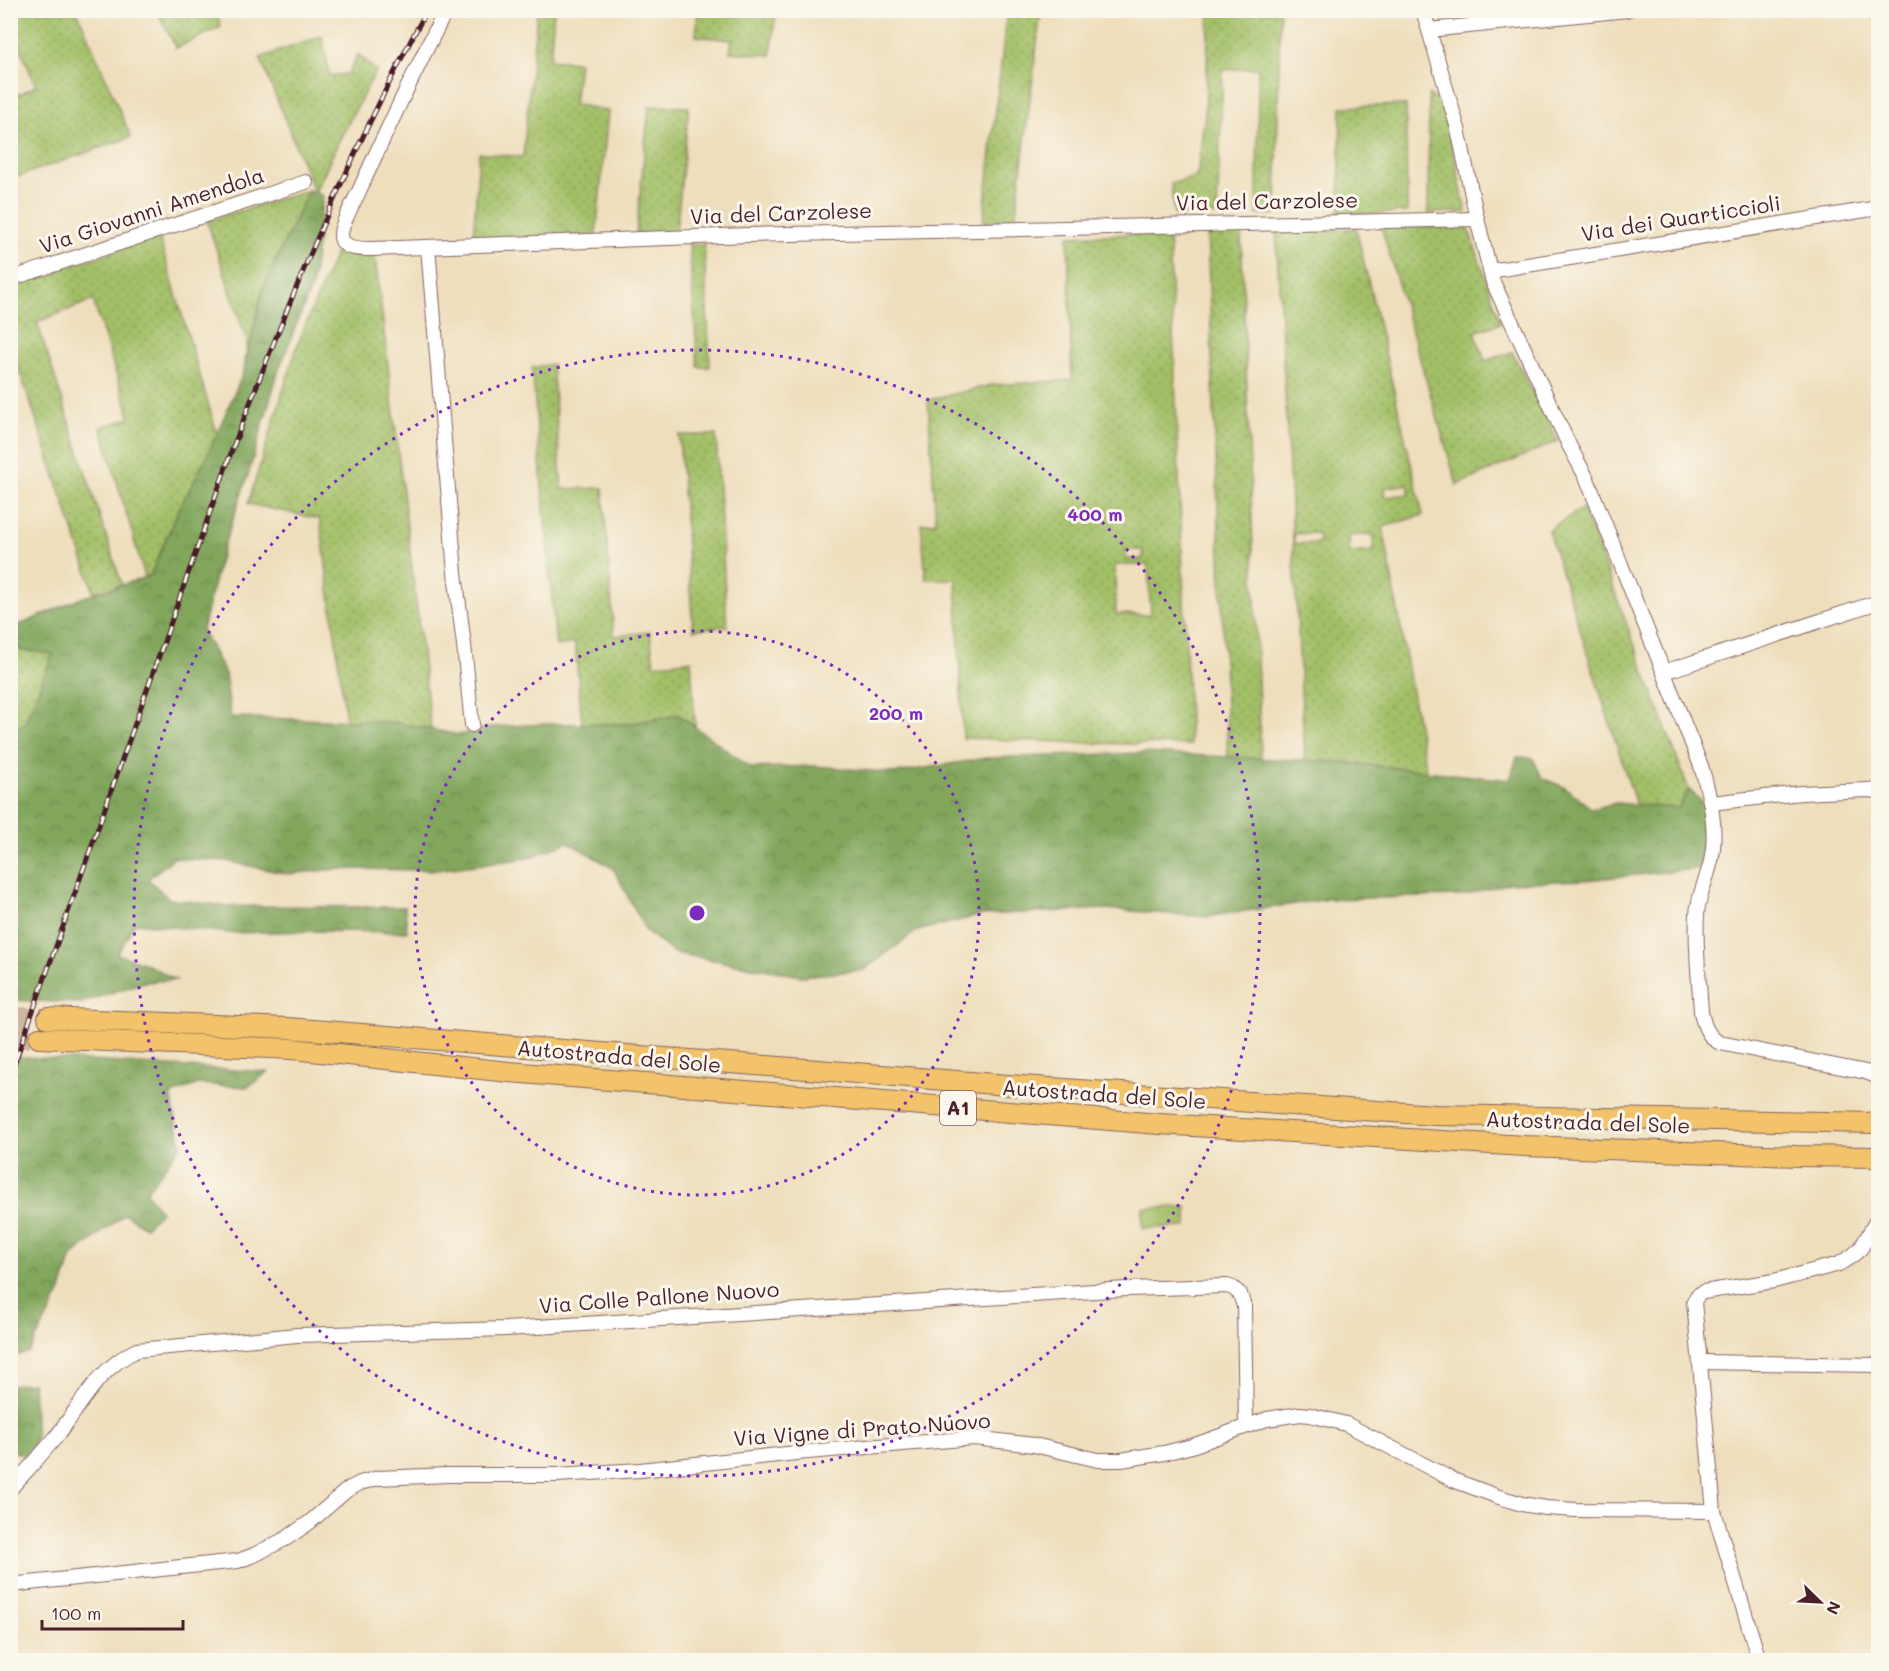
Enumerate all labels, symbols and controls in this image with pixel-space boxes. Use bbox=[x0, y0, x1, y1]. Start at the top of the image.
street label: Via Giovanni Amendola bbox=[36, 160, 267, 259]
street label: Via del Carzolese bbox=[1176, 185, 1358, 216]
street label: Via dei Quarticcioli bbox=[1579, 188, 1782, 247]
street label: Via del Carzolese bbox=[689, 196, 872, 229]
text: 400 m bbox=[1067, 502, 1123, 526]
text: 200 m bbox=[869, 701, 923, 725]
centre of rings bbox=[687, 903, 707, 923]
street label: Autostrada del Sole bbox=[516, 1033, 722, 1078]
street label: Autostrada del Sole bbox=[1001, 1073, 1207, 1114]
road number: A1 bbox=[940, 1091, 976, 1125]
street label: Autostrada del Sole bbox=[1485, 1104, 1691, 1139]
street label: Via Colle Pallone Nuovo bbox=[538, 1275, 780, 1318]
street label: Via Vigne di Prato Nuovo bbox=[733, 1406, 991, 1451]
north arrow bbox=[1790, 1572, 1850, 1632]
scale bar bbox=[42, 1593, 183, 1631]
text: N bbox=[1822, 1598, 1846, 1618]
text: 100 m bbox=[51, 1601, 101, 1625]

